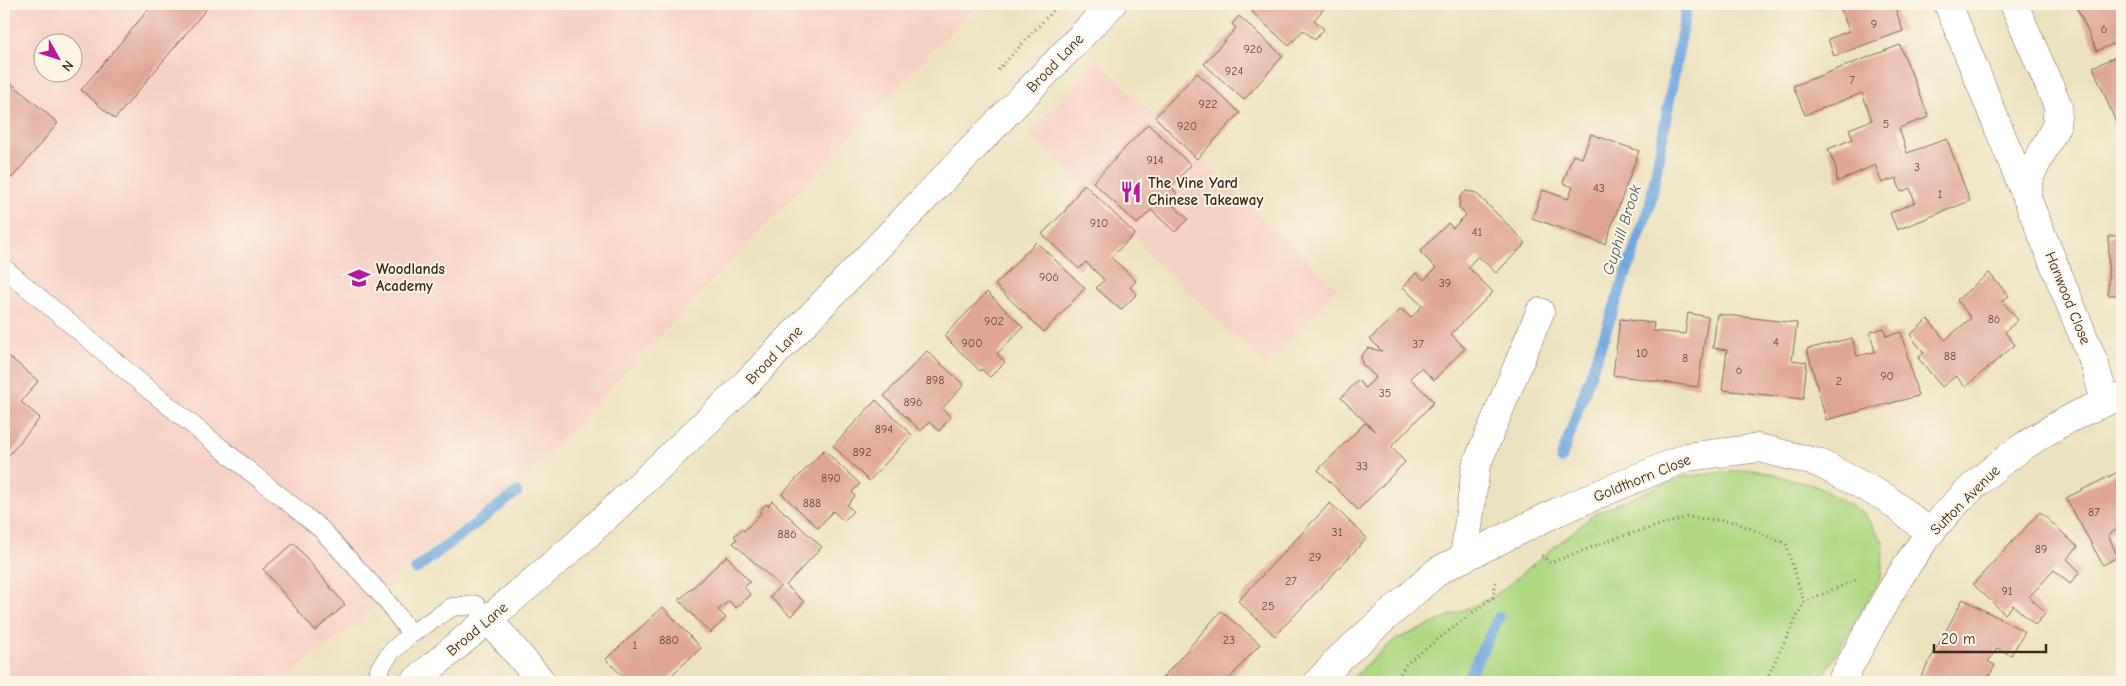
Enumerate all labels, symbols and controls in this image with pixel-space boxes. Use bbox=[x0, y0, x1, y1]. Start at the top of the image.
house number: 9 bbox=[1871, 17, 1877, 31]
house number: 6 bbox=[2101, 22, 2107, 36]
street label: Broad Lane bbox=[1023, 30, 1088, 96]
north arrow bbox=[32, 32, 82, 82]
house number: 926 bbox=[1243, 42, 1263, 56]
text: N bbox=[58, 57, 77, 75]
house number: 924 bbox=[1225, 64, 1243, 78]
house number: 7 bbox=[1849, 73, 1855, 87]
house number: 922 bbox=[1199, 97, 1217, 111]
house number: 5 bbox=[1883, 117, 1889, 131]
house number: 920 bbox=[1177, 119, 1197, 133]
house number: 914 bbox=[1147, 153, 1164, 167]
house number: 3 bbox=[1914, 160, 1920, 174]
place label: The Vine Yard Chinese Takeaway bbox=[1148, 174, 1263, 209]
restaurant icon: The Vine Yard Chinese Takeaway bbox=[1118, 179, 1144, 205]
house number: 43 bbox=[1593, 181, 1605, 195]
water label: Guphill Brook bbox=[1599, 183, 1645, 277]
house number: 1 bbox=[1938, 187, 1943, 201]
house number: 910 bbox=[1090, 216, 1108, 230]
house number: 41 bbox=[1472, 225, 1483, 239]
street label: Hanwood Close bbox=[2041, 249, 2095, 347]
place label: Woodlands Academy bbox=[376, 260, 445, 295]
school or university icon: Woodlands Academy bbox=[346, 265, 372, 291]
house number: 906 bbox=[1039, 270, 1059, 284]
house number: 39 bbox=[1439, 276, 1451, 290]
house number: 86 bbox=[1988, 312, 2000, 326]
house number: 902 bbox=[984, 314, 1004, 328]
street label: Broad Lane bbox=[742, 322, 807, 388]
house number: 4 bbox=[1773, 335, 1779, 349]
house number: 900 bbox=[962, 336, 983, 350]
house number: 37 bbox=[1412, 337, 1424, 351]
house number: 10 bbox=[1636, 346, 1648, 360]
house number: 88 bbox=[1944, 349, 1956, 363]
house number: 8 bbox=[1682, 351, 1688, 365]
house number: 6 bbox=[1736, 363, 1742, 377]
house number: 90 bbox=[1880, 369, 1894, 383]
house number: 898 bbox=[926, 373, 944, 387]
house number: 2 bbox=[1836, 374, 1842, 388]
house number: 35 bbox=[1379, 386, 1391, 400]
house number: 896 bbox=[903, 395, 923, 409]
house number: 894 bbox=[875, 422, 893, 436]
house number: 892 bbox=[853, 445, 871, 459]
street label: Goldthorn Close bbox=[1591, 450, 1694, 506]
house number: 33 bbox=[1356, 459, 1368, 473]
street label: Sutton Avenue bbox=[1926, 461, 2004, 539]
house number: 890 bbox=[821, 471, 841, 485]
house number: 888 bbox=[803, 496, 821, 510]
house number: 87 bbox=[2088, 505, 2100, 519]
house number: 31 bbox=[1332, 525, 1343, 539]
house number: 886 bbox=[778, 527, 796, 541]
house number: 89 bbox=[2035, 542, 2047, 556]
house number: 29 bbox=[1309, 550, 1321, 564]
house number: 27 bbox=[1285, 574, 1297, 588]
house number: 91 bbox=[2001, 584, 2013, 598]
street label: Broad Lane bbox=[443, 598, 512, 660]
house number: 25 bbox=[1262, 599, 1274, 613]
scale bar bbox=[1934, 621, 2046, 653]
text: 20 m bbox=[1941, 630, 1975, 648]
house number: 880 bbox=[659, 633, 679, 647]
house number: 23 bbox=[1223, 633, 1235, 647]
house number: 1 bbox=[633, 638, 638, 652]

